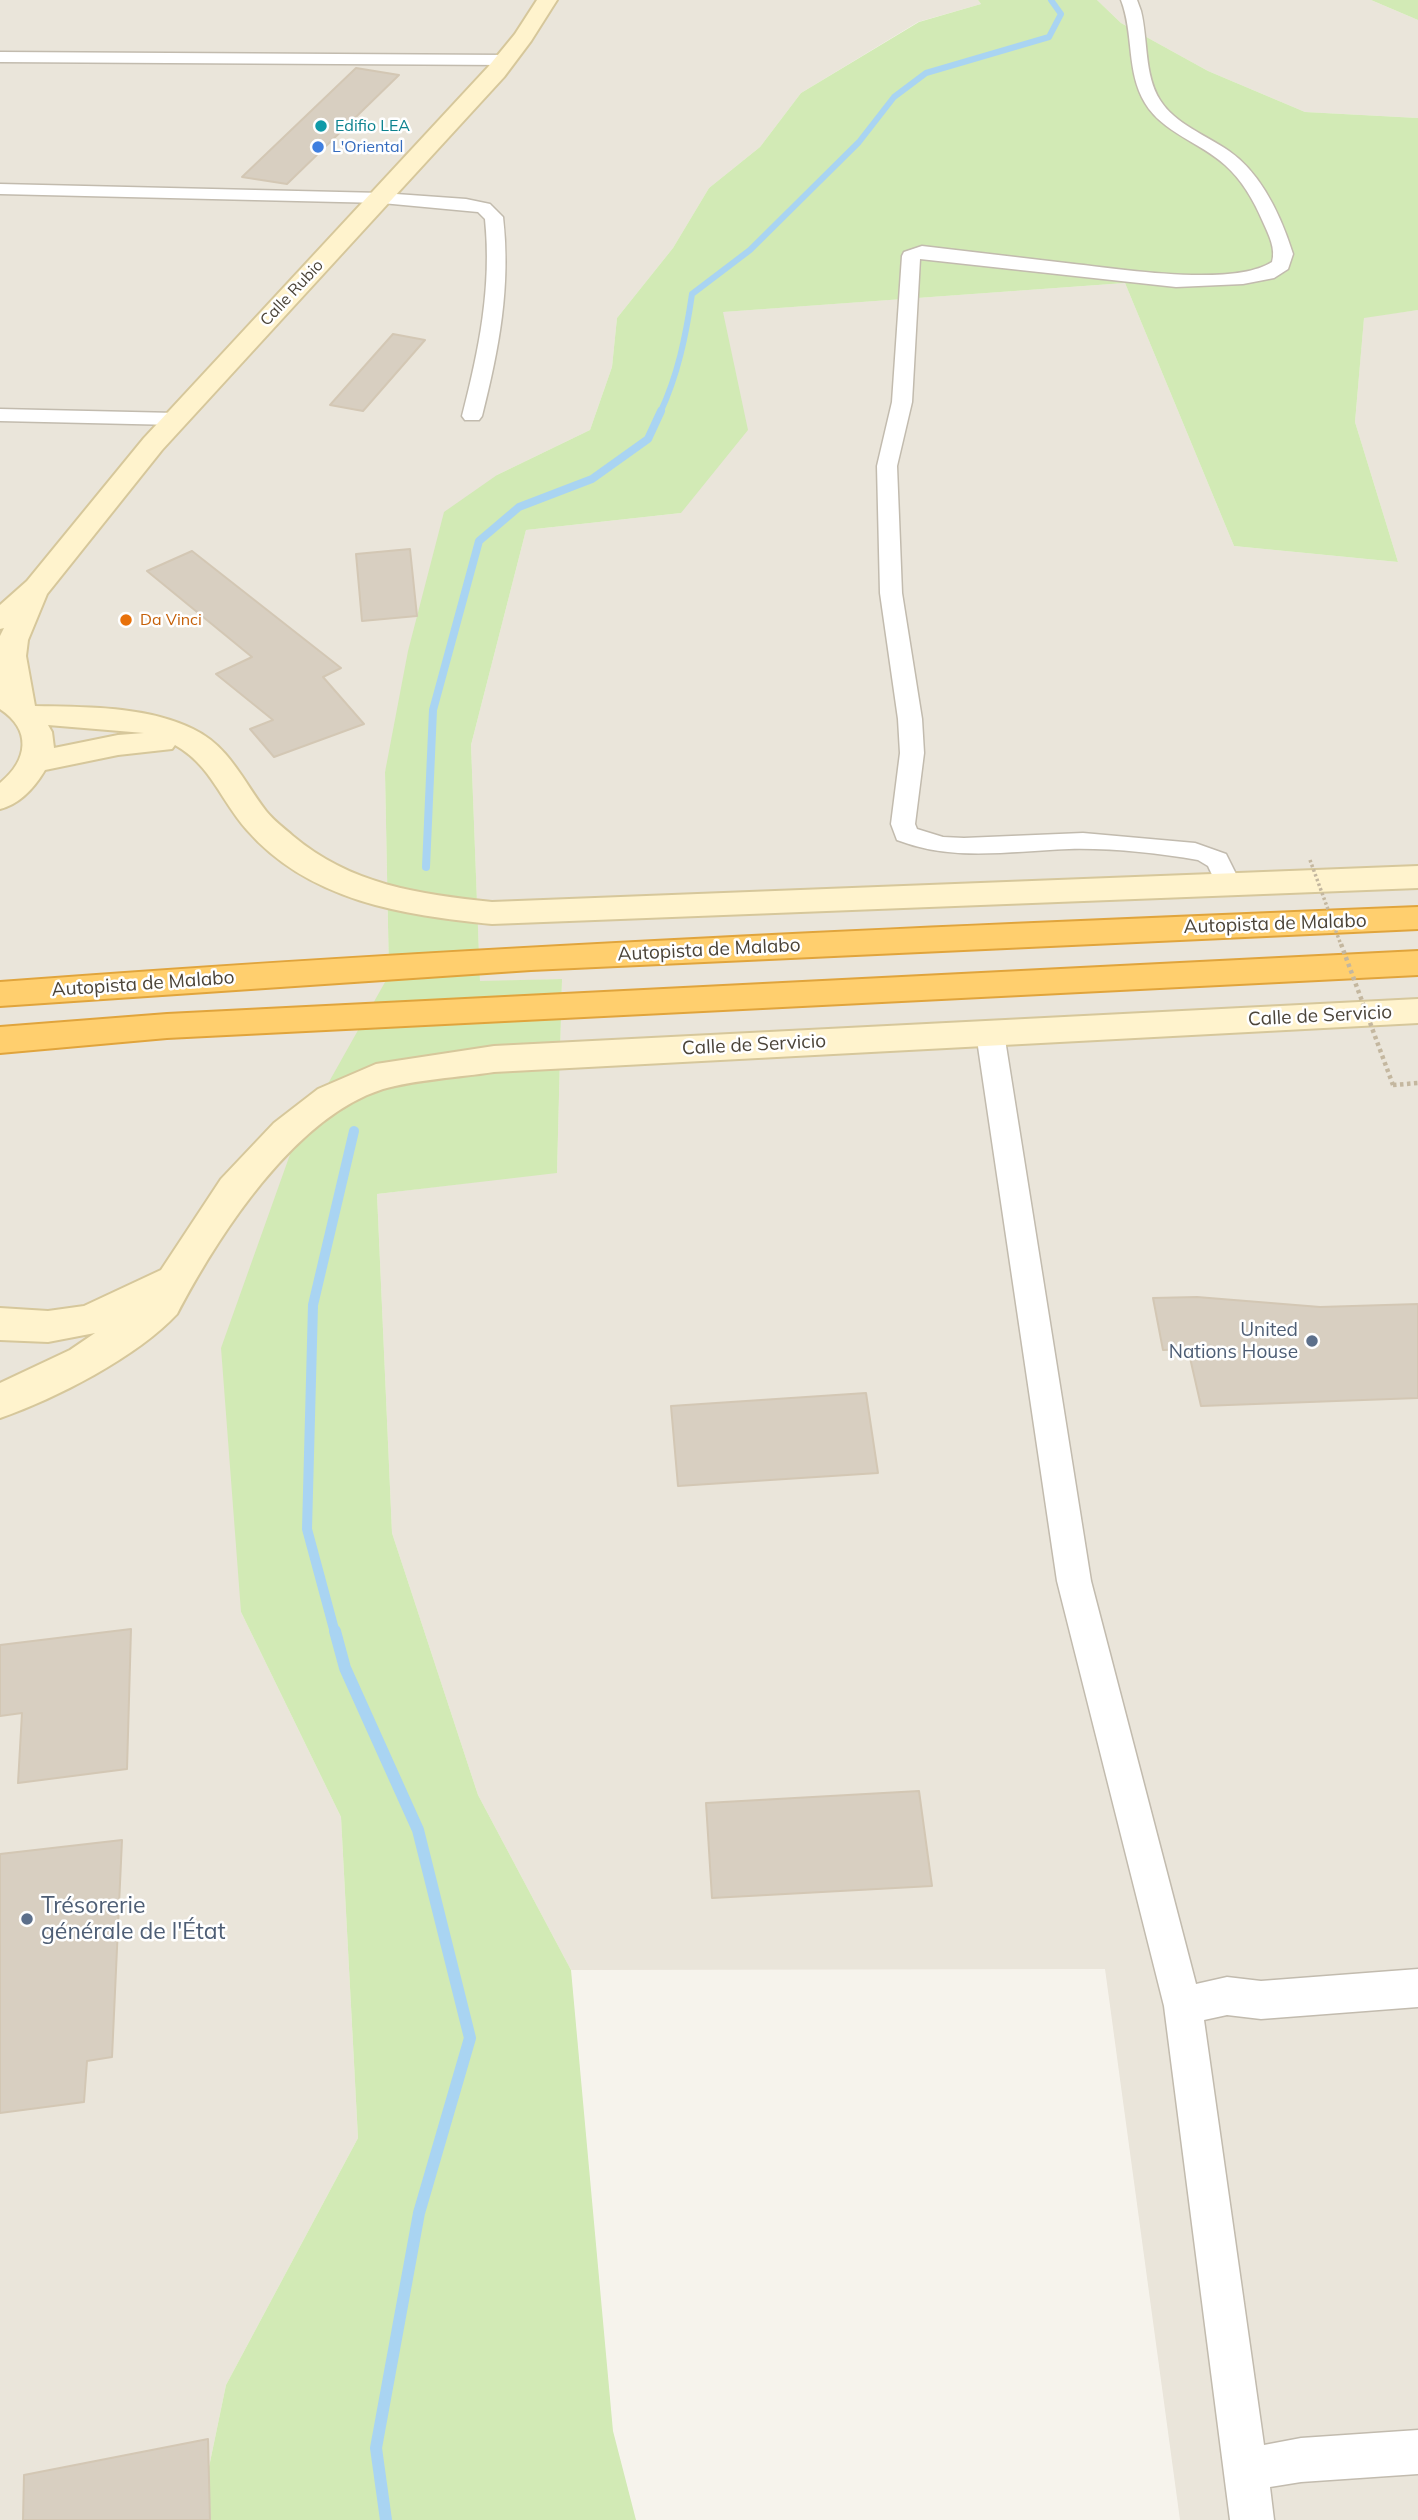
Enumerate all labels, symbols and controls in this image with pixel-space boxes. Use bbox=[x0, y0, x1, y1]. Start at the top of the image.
place label: Edifio LEA bbox=[335, 116, 410, 136]
marker: Edifio LEA bbox=[313, 118, 329, 134]
place label: L'Oriental bbox=[332, 137, 403, 157]
marker: L'Oriental bbox=[310, 139, 326, 155]
street label: Calle Rubio bbox=[256, 256, 328, 330]
place label: Da Vinci bbox=[140, 610, 202, 630]
marker: Da Vinci bbox=[118, 612, 134, 628]
street label: Autopista de Malabo bbox=[1183, 909, 1367, 939]
street label: Autopista de Malabo bbox=[617, 934, 801, 966]
street label: Autopista de Malabo bbox=[51, 966, 235, 1002]
street label: Calle de Servicio bbox=[1247, 1001, 1393, 1031]
street label: Calle de Servicio bbox=[681, 1030, 827, 1060]
place label: United Nations House bbox=[1169, 1319, 1298, 1363]
marker: United Nations House bbox=[1304, 1333, 1320, 1349]
place label: Trésorerie générale de l'État bbox=[41, 1892, 226, 1946]
marker: Trésorerie générale de l'État bbox=[19, 1911, 35, 1927]

